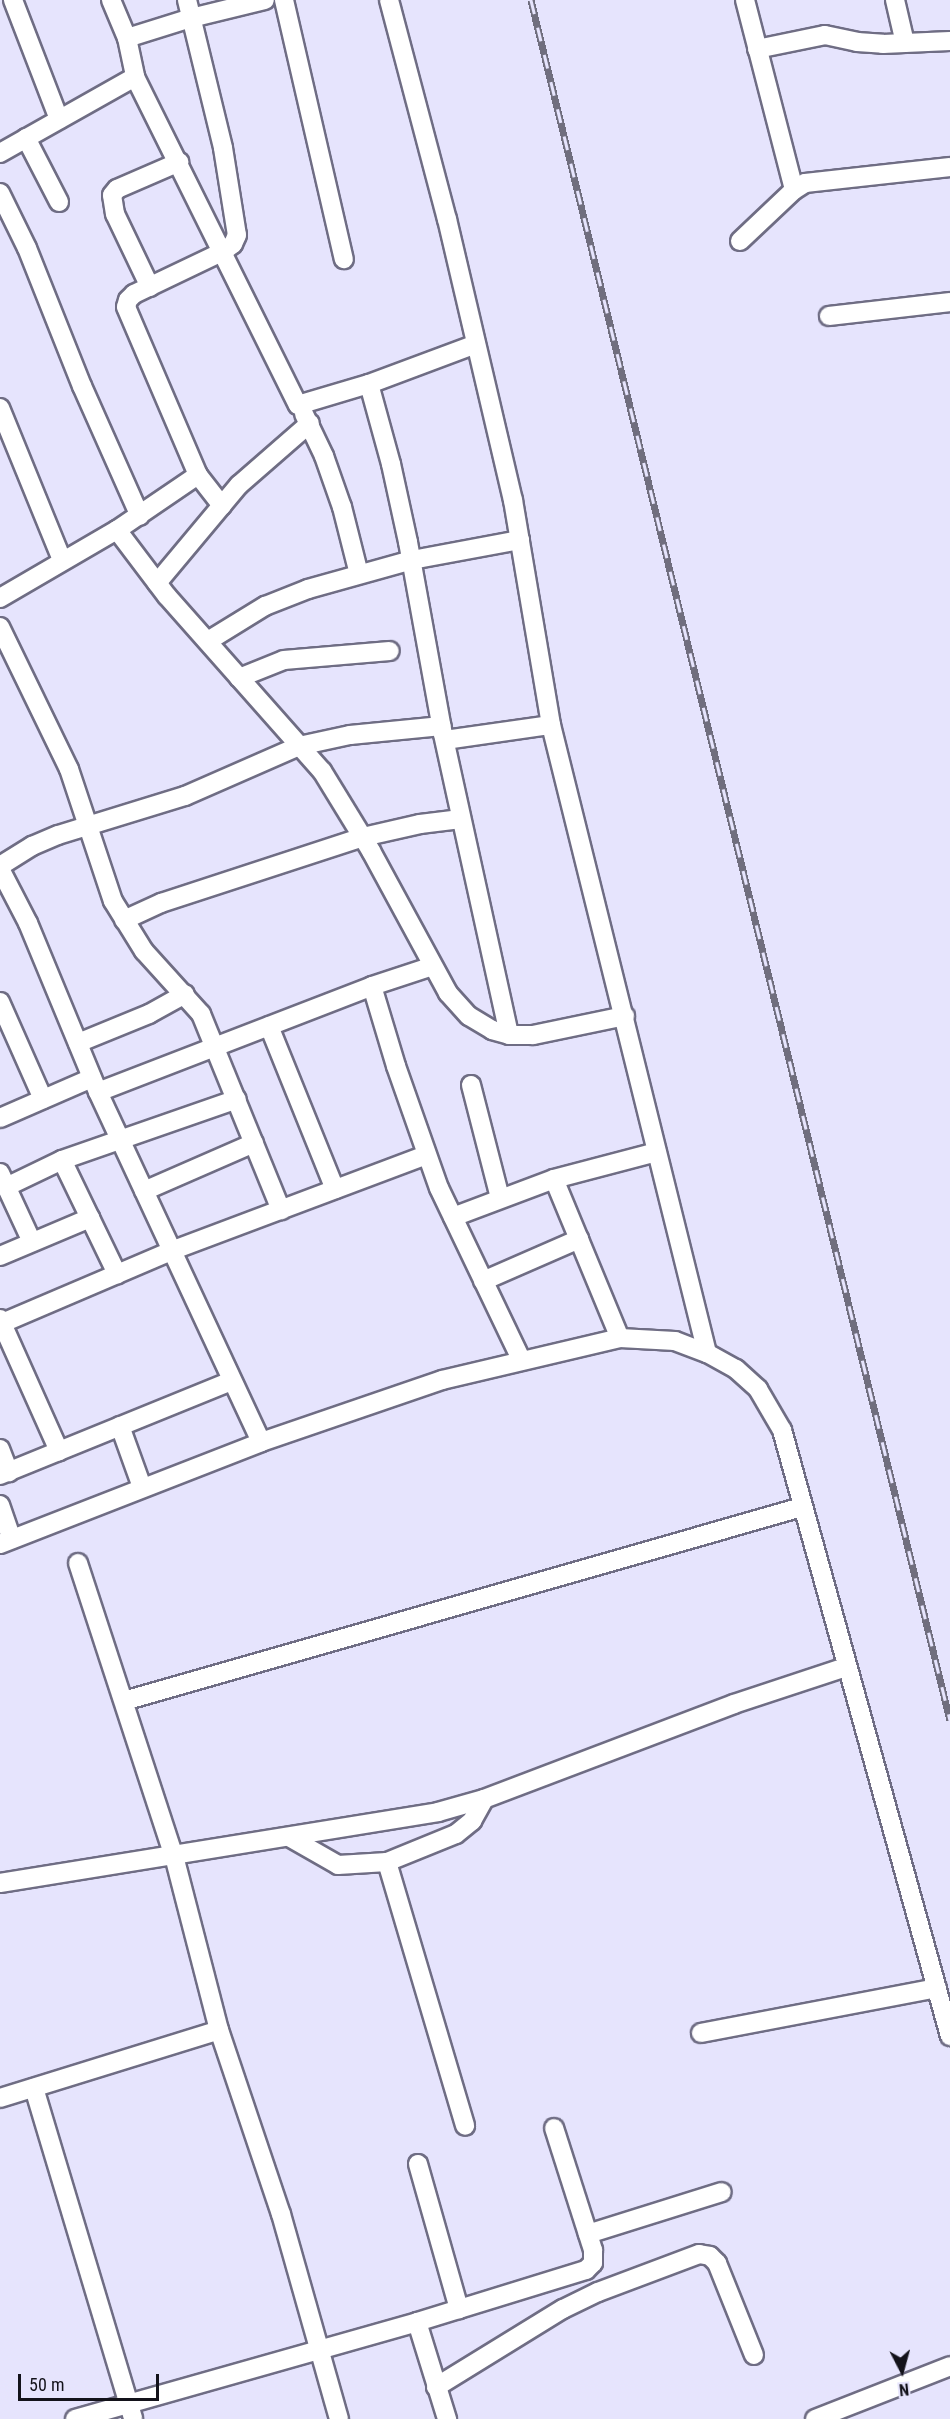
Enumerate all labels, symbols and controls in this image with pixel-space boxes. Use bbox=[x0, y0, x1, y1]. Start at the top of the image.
north arrow bbox=[872, 2341, 932, 2401]
scale bar bbox=[21, 2362, 162, 2400]
text: 50 m bbox=[29, 2374, 64, 2395]
text: N bbox=[898, 2379, 910, 2399]

